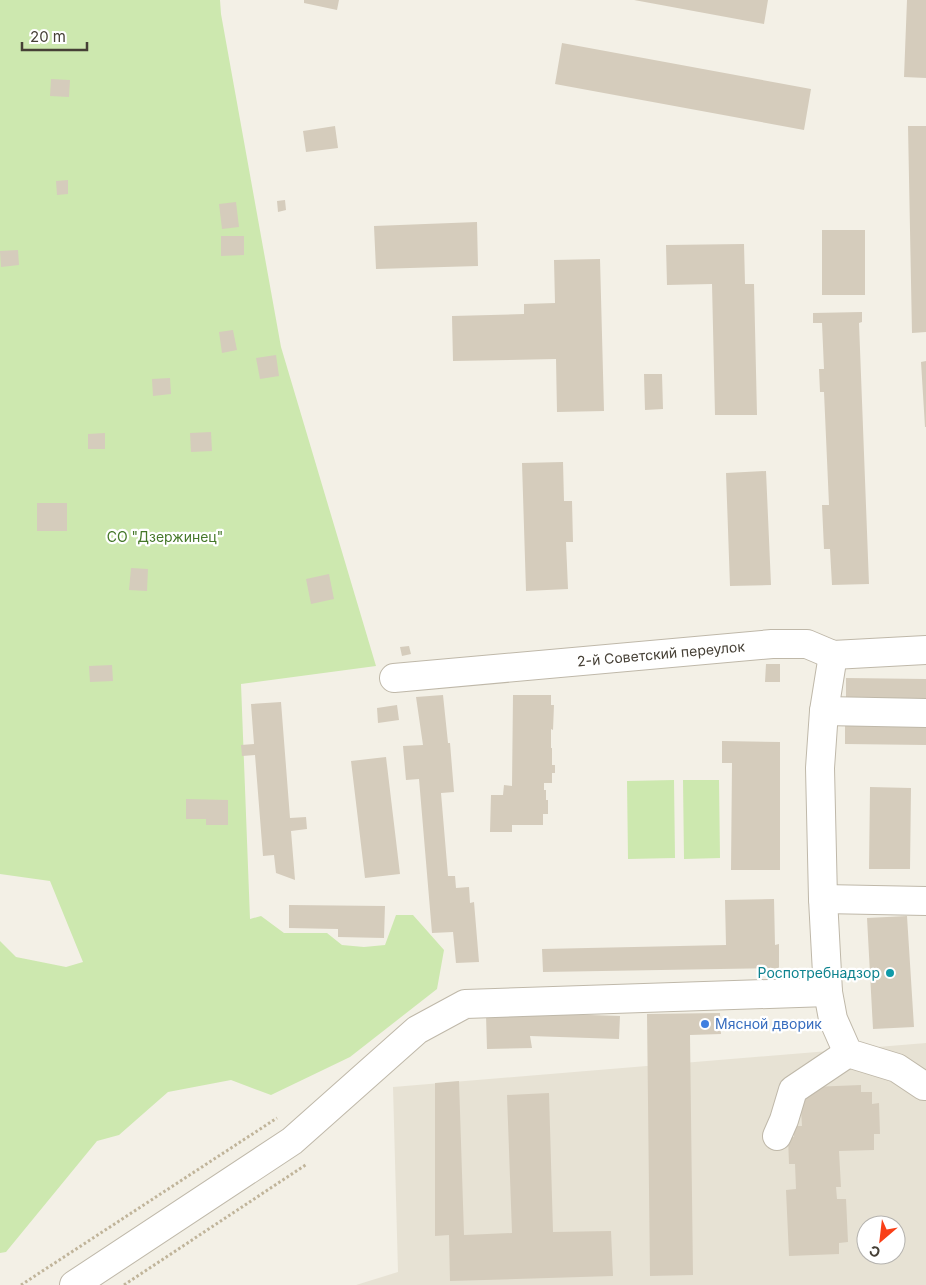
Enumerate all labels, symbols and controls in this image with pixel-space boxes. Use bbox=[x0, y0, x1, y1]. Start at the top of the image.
scale bar bbox=[22, 20, 88, 52]
text: 20 m bbox=[30, 27, 66, 46]
park label: СО "Дзержинец" bbox=[107, 528, 223, 545]
street label: 2-й Советский переулок bbox=[576, 637, 746, 670]
place label: Роспотребнадзор bbox=[758, 964, 880, 981]
marker: Роспотребнадзор bbox=[884, 967, 896, 979]
place label: Мясной дворик bbox=[715, 1015, 822, 1032]
marker: Мясной дворик bbox=[699, 1018, 711, 1030]
north arrow bbox=[856, 1215, 906, 1265]
text: С bbox=[866, 1242, 883, 1262]

